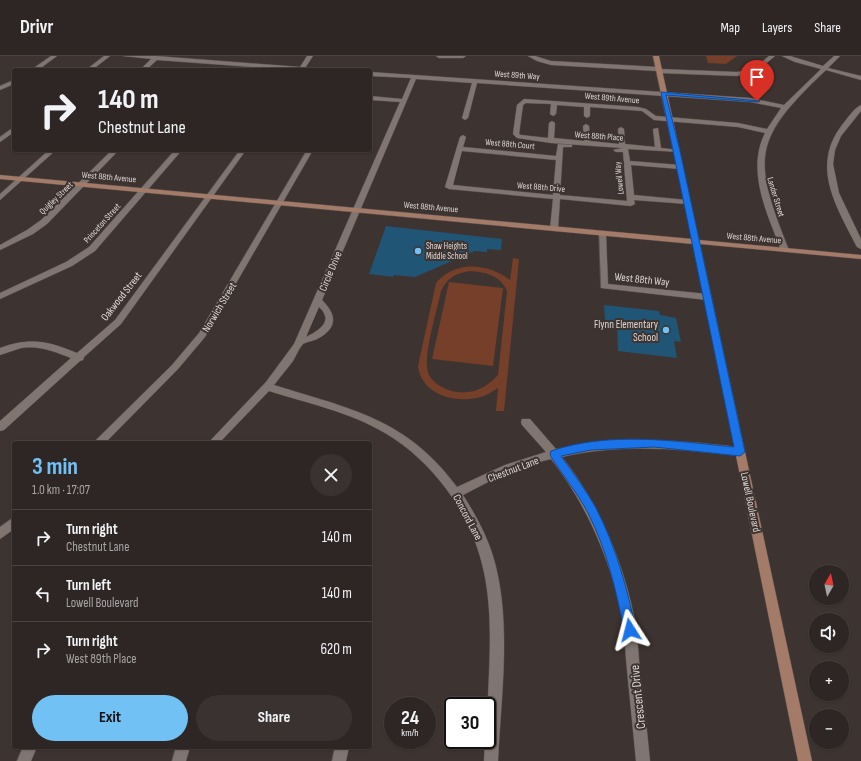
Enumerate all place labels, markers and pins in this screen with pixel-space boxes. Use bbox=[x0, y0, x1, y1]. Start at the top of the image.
pin bbox=[740, 60, 774, 101]
place label: Shaw Heights Middle School bbox=[426, 241, 468, 262]
marker: Shaw Heights Middle School bbox=[413, 246, 423, 256]
place label: Flynn Elementary School bbox=[594, 318, 659, 344]
marker: Flynn Elementary School bbox=[661, 325, 671, 335]

